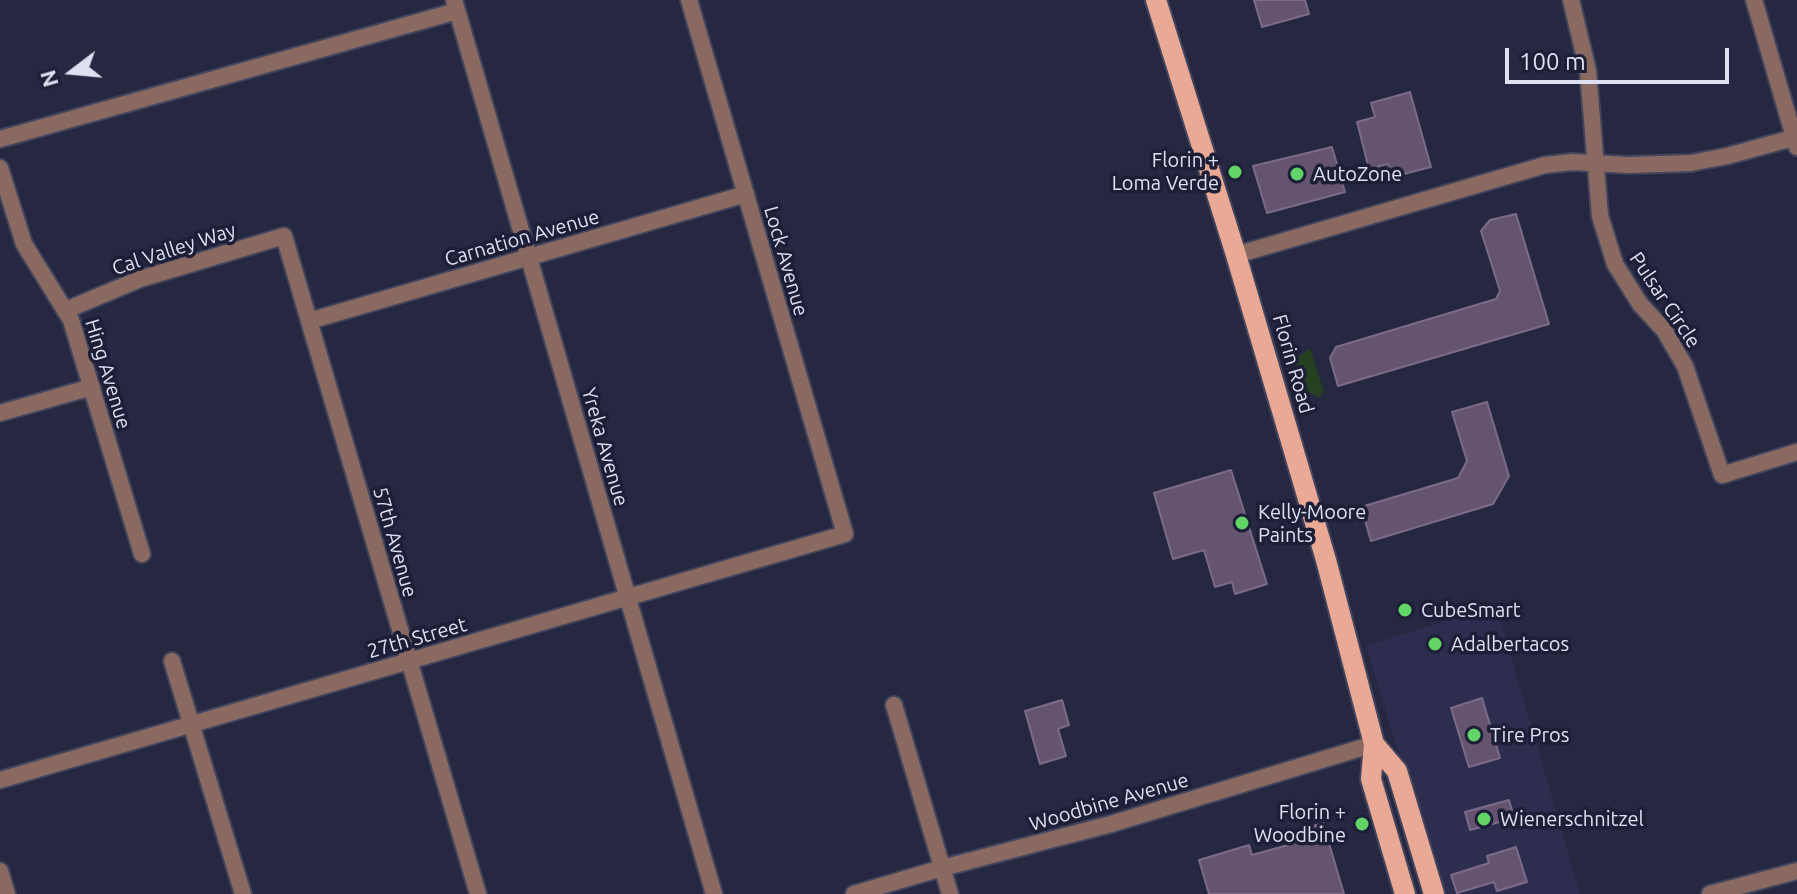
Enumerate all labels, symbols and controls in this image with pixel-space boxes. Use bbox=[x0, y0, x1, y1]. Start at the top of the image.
north arrow bbox=[32, 32, 112, 112]
scale bar bbox=[1509, 32, 1733, 82]
text: 100 m bbox=[1519, 48, 1586, 75]
text: N bbox=[34, 67, 63, 90]
place label: Florin + Loma Verde bbox=[1112, 148, 1219, 195]
place label: AutoZone bbox=[1313, 162, 1402, 186]
marker: Florin + Loma Verde bbox=[1226, 163, 1244, 181]
marker: AutoZone bbox=[1288, 165, 1306, 183]
street label: Lock Avenue bbox=[759, 203, 813, 319]
street label: Carnation Avenue bbox=[442, 204, 602, 272]
street label: Cal Valley Way bbox=[109, 218, 239, 280]
street label: Pulsar Circle bbox=[1624, 248, 1706, 352]
street label: Florin Road bbox=[1267, 312, 1319, 416]
street label: Hing Avenue bbox=[80, 316, 136, 432]
street label: Yreka Avenue bbox=[577, 385, 633, 509]
street label: 57th Avenue bbox=[368, 484, 422, 600]
place label: Kelly-Moore Paints bbox=[1258, 500, 1366, 547]
marker: Kelly-Moore Paints bbox=[1233, 514, 1251, 532]
place label: CubeSmart bbox=[1421, 598, 1521, 622]
marker: CubeSmart bbox=[1396, 601, 1414, 619]
street label: 27th Street bbox=[365, 612, 469, 664]
place label: Adalbertacos bbox=[1451, 632, 1569, 656]
marker: Adalbertacos bbox=[1426, 635, 1444, 653]
place label: Tire Pros bbox=[1490, 723, 1569, 747]
marker: Tire Pros bbox=[1465, 726, 1483, 744]
street label: Woodbine Avenue bbox=[1027, 768, 1191, 836]
place label: Florin + Woodbine bbox=[1254, 800, 1346, 847]
place label: Wienerschnitzel bbox=[1500, 807, 1644, 831]
marker: Wienerschnitzel bbox=[1475, 810, 1493, 828]
marker: Florin + Woodbine bbox=[1353, 815, 1371, 833]

